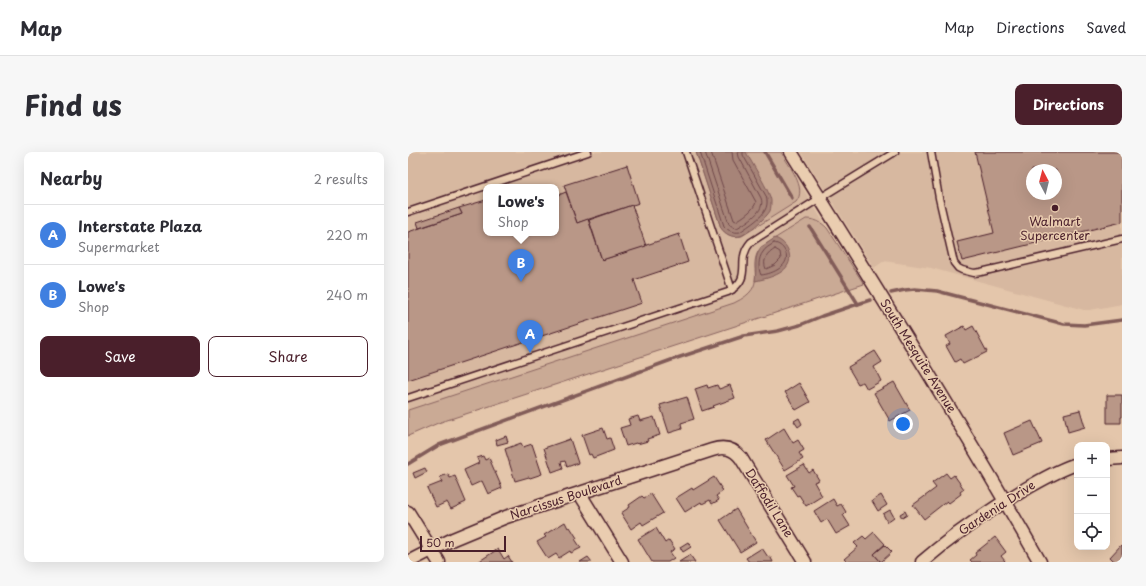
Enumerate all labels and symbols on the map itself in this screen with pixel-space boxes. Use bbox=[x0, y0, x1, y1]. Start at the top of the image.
north arrow bbox=[1026, 164, 1062, 200]
marker: Walmart Supercenter bbox=[1050, 203, 1060, 213]
place label: Walmart Supercenter bbox=[1020, 212, 1090, 244]
pin: B bbox=[508, 249, 534, 282]
street label: South Mesquite Avenue bbox=[876, 295, 962, 416]
pin: A bbox=[517, 320, 543, 353]
your location bbox=[893, 414, 913, 434]
street label: Daffodil Lane bbox=[741, 464, 798, 541]
street label: Narcissus Boulevard bbox=[507, 470, 625, 524]
street label: Gardenia Drive bbox=[955, 476, 1038, 539]
scale bar bbox=[420, 534, 506, 553]

